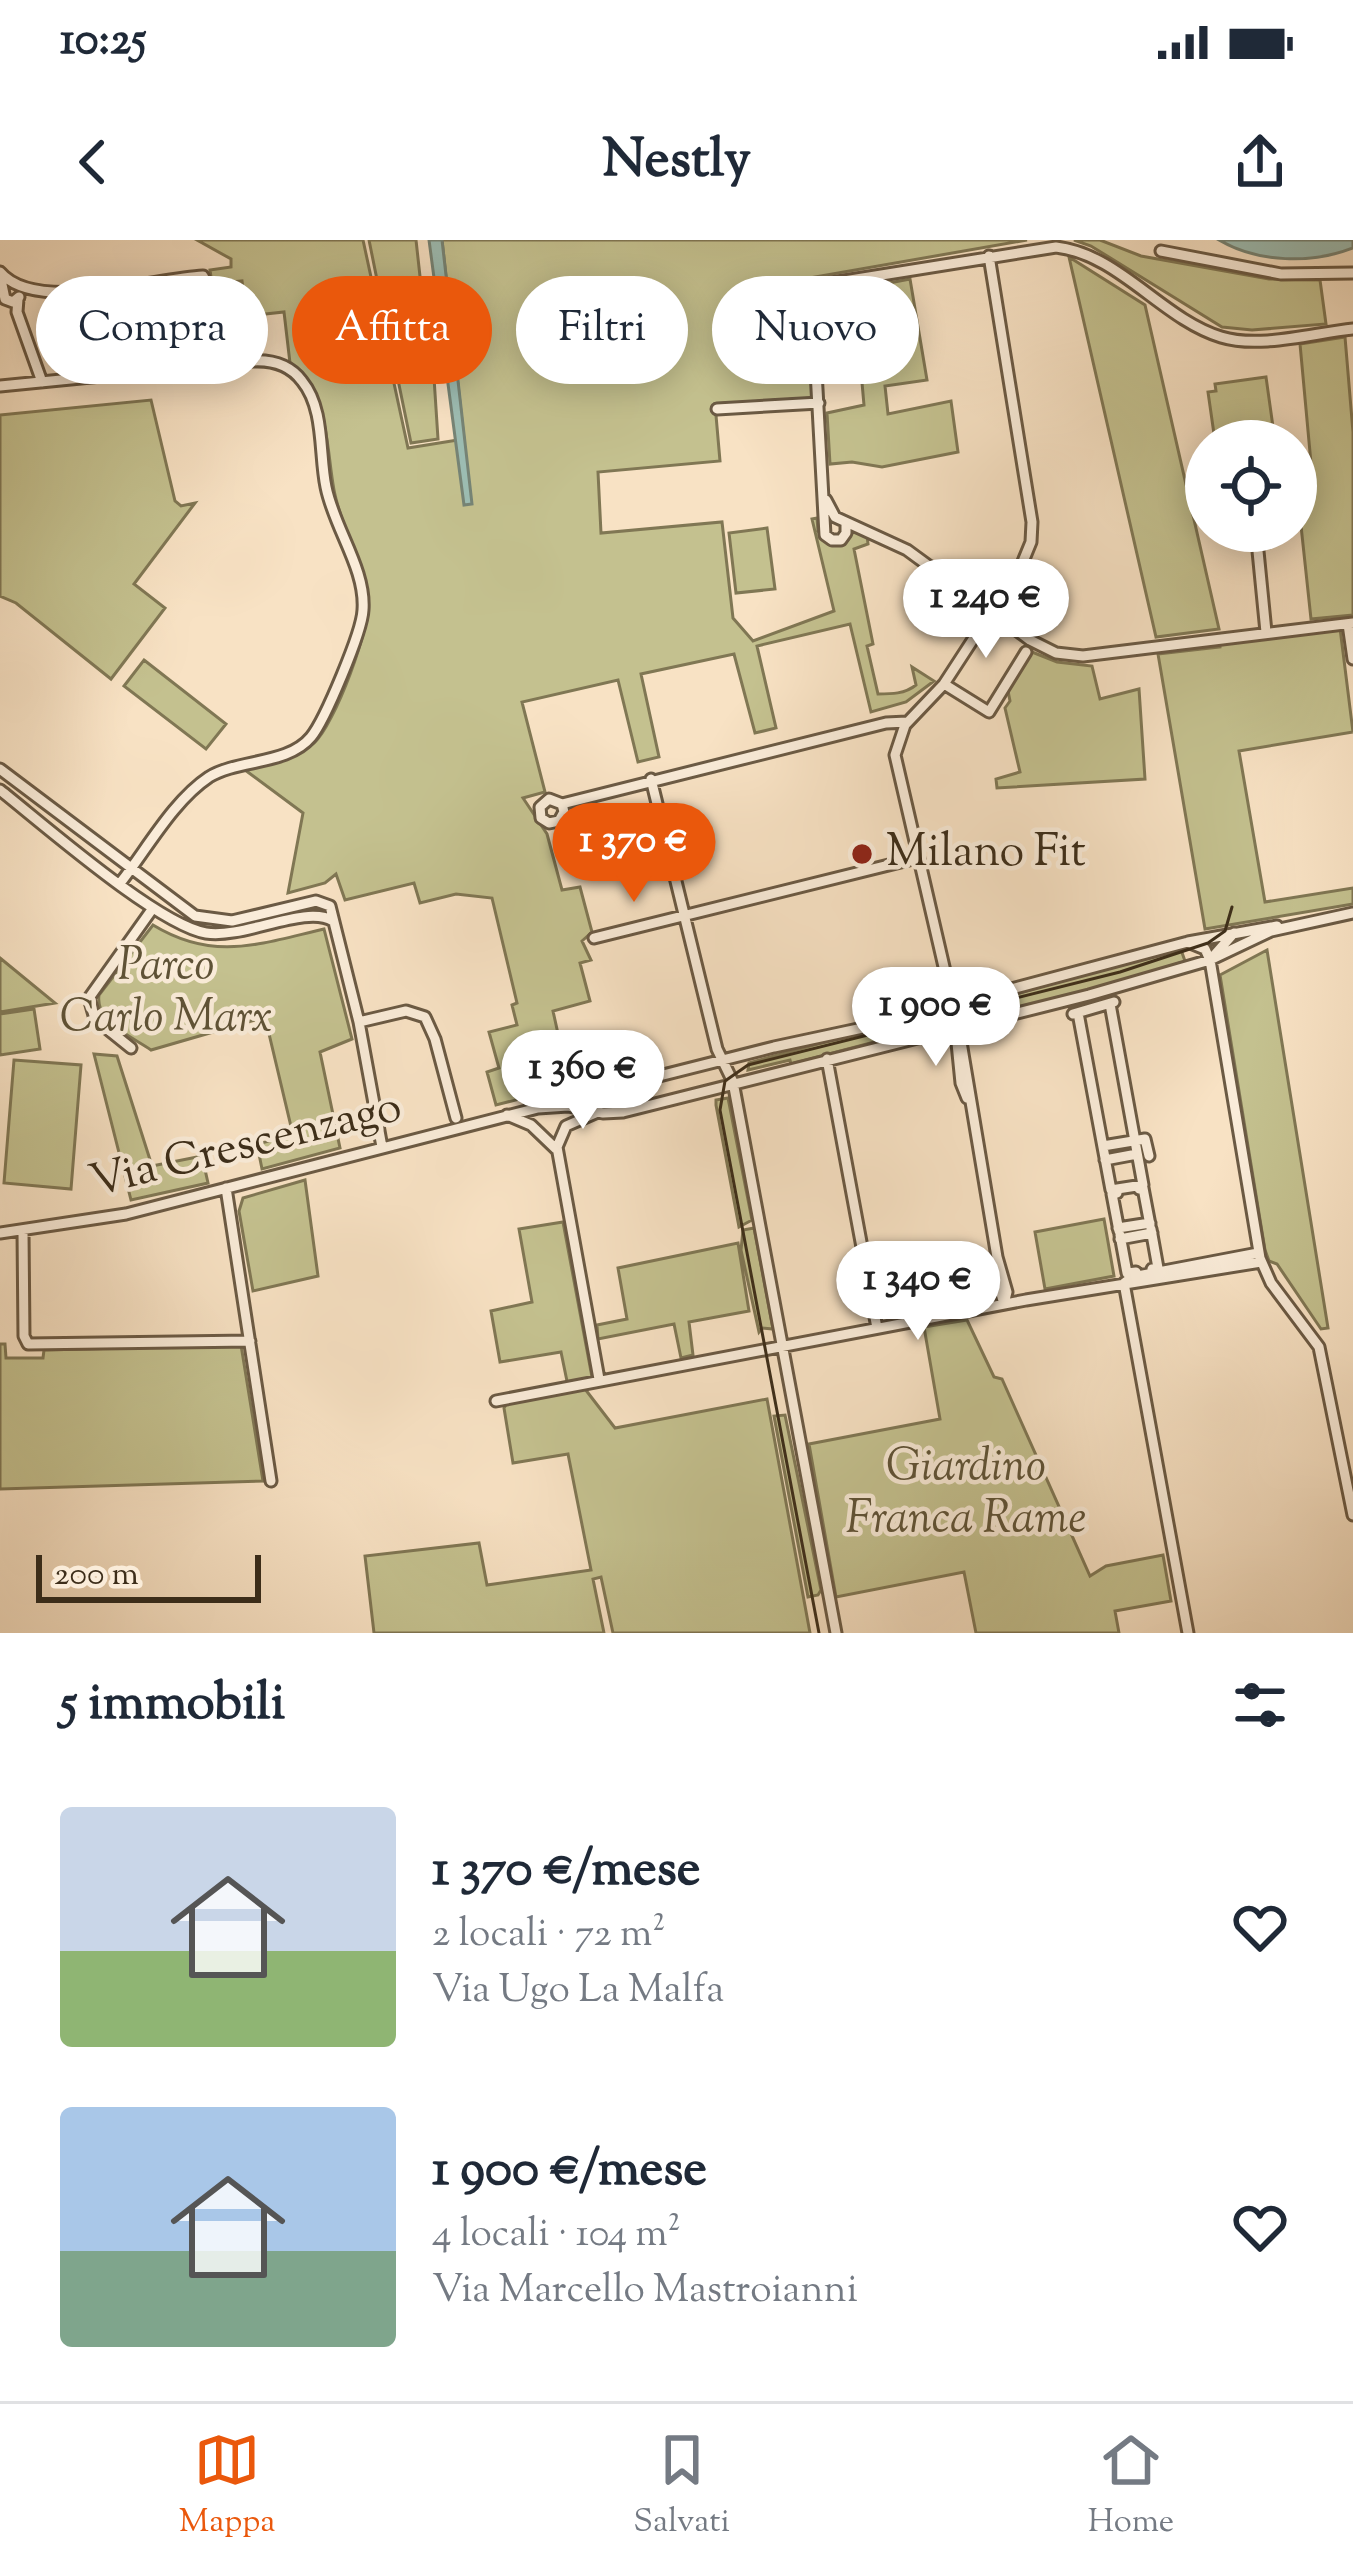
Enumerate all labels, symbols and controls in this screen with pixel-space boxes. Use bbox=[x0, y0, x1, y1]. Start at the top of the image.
text: 10:25 bbox=[60, 10, 146, 75]
text: Nestly bbox=[602, 123, 751, 201]
icon: back bbox=[60, 129, 126, 195]
icon: share bbox=[1227, 129, 1293, 195]
chip: Compra bbox=[36, 276, 268, 384]
chip: Affitta bbox=[292, 276, 492, 384]
chip: Filtri bbox=[516, 276, 688, 384]
chip: Nuovo bbox=[712, 276, 919, 384]
map controls bbox=[1185, 420, 1317, 552]
button: locate bbox=[1185, 420, 1317, 552]
pin: 1 240 € bbox=[875, 559, 1097, 661]
text: 1 240 € bbox=[930, 570, 1042, 626]
pin: 1 370 € bbox=[523, 803, 745, 905]
text: 1 370 € bbox=[579, 814, 689, 870]
place label: Milano Fit bbox=[886, 822, 1086, 887]
marker: Milano Fit bbox=[849, 841, 875, 867]
park label: Parco Carlo Marx bbox=[60, 935, 272, 1052]
pin: 1 900 € bbox=[825, 967, 1047, 1069]
text: 1 900 € bbox=[879, 978, 993, 1034]
pin: 1 360 € bbox=[472, 1030, 694, 1132]
text: 1 360 € bbox=[528, 1041, 638, 1097]
street label: Via Crescenzago bbox=[83, 1077, 409, 1217]
pin: 1 340 € bbox=[807, 1241, 1029, 1343]
text: 1 340 € bbox=[863, 1252, 973, 1308]
park label: Giardino Franca Rame bbox=[846, 1436, 1086, 1553]
scale bar bbox=[36, 1549, 261, 1602]
text: 200 m bbox=[54, 1552, 139, 1600]
text: 5 immobili bbox=[60, 1669, 285, 1742]
icon: filters bbox=[1227, 1672, 1293, 1738]
text: 1 370 €/mese bbox=[432, 1835, 700, 1908]
icon: home bbox=[156, 1855, 300, 1999]
icon: heart bbox=[1227, 1894, 1293, 1960]
text: 2 locali · 72 m² bbox=[432, 1908, 666, 1964]
text: Via Ugo La Malfa bbox=[432, 1964, 724, 2020]
text: 1 900 €/mese bbox=[432, 2135, 707, 2208]
icon: home bbox=[156, 2155, 300, 2299]
icon: heart bbox=[1227, 2194, 1293, 2260]
text: 4 locali · 104 m² bbox=[432, 2208, 681, 2264]
text: Via Marcello Mastroianni bbox=[432, 2264, 858, 2320]
tab: Mappa bbox=[179, 2427, 276, 2547]
tab: Salvati bbox=[633, 2427, 730, 2547]
tab: Home bbox=[1088, 2427, 1174, 2547]

